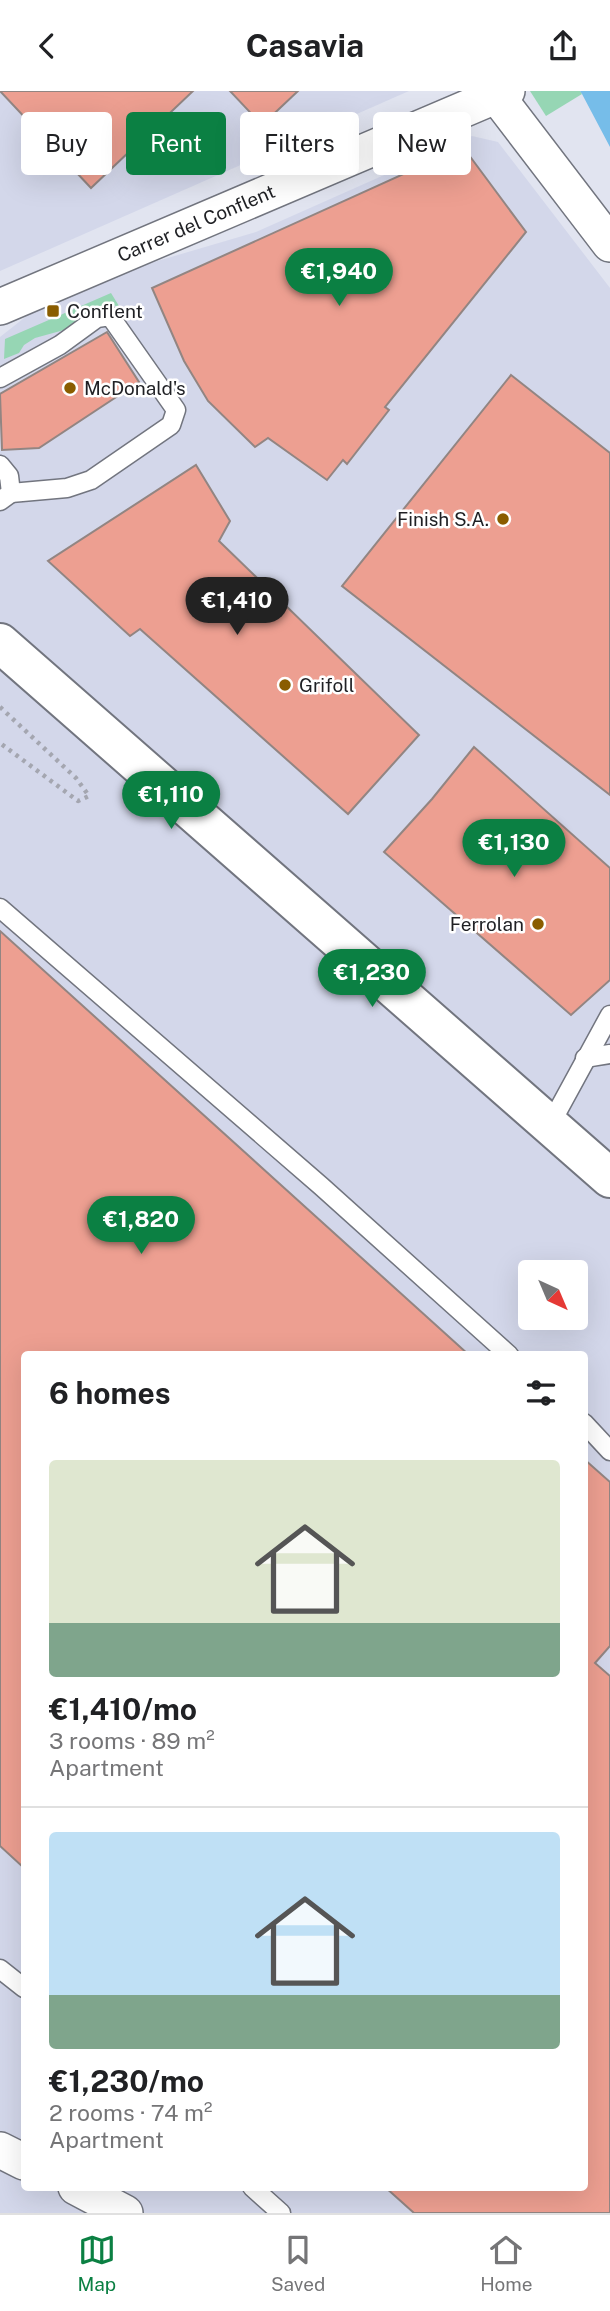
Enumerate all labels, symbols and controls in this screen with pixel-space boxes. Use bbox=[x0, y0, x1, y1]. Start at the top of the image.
icon: back bbox=[28, 27, 66, 65]
text: Casavia bbox=[246, 27, 364, 64]
icon: share bbox=[544, 27, 582, 65]
chip: Buy bbox=[21, 112, 112, 175]
chip: Rent bbox=[126, 112, 226, 175]
chip: Filters bbox=[240, 112, 359, 175]
chip: New bbox=[373, 112, 471, 175]
street label: Carrer del Conflent bbox=[114, 180, 278, 266]
pin: €1,940 bbox=[282, 249, 396, 308]
text: €1,940 bbox=[301, 257, 377, 284]
place label: Conflent bbox=[67, 300, 143, 322]
marker: Conflent bbox=[45, 303, 61, 319]
place label: McDonald's bbox=[84, 377, 186, 399]
marker: McDonald's bbox=[62, 380, 78, 396]
place label: Finish S.A. bbox=[397, 508, 489, 530]
marker: Finish S.A. bbox=[495, 511, 511, 527]
pin: €1,410 bbox=[180, 577, 294, 637]
text: €1,410 bbox=[202, 586, 272, 613]
place label: Grifoll bbox=[299, 674, 354, 696]
marker: Grifoll bbox=[277, 677, 293, 693]
pin: €1,110 bbox=[114, 771, 228, 831]
text: €1,110 bbox=[138, 780, 204, 807]
pin: €1,130 bbox=[457, 819, 571, 879]
text: €1,130 bbox=[478, 828, 550, 855]
place label: Ferrolan bbox=[450, 913, 524, 935]
marker: Ferrolan bbox=[530, 916, 546, 932]
pin: €1,230 bbox=[315, 949, 429, 1009]
text: €1,230 bbox=[334, 958, 410, 985]
pin: €1,820 bbox=[84, 1197, 198, 1256]
text: €1,820 bbox=[103, 1205, 179, 1232]
north arrow bbox=[518, 1260, 588, 1330]
map controls bbox=[518, 1260, 588, 1330]
icon: filters bbox=[522, 1374, 560, 1412]
text: 6 homes bbox=[49, 1375, 171, 1411]
icon: home bbox=[242, 1506, 368, 1632]
text: €1,410/mo bbox=[49, 1691, 197, 1727]
text: 3 rooms · 89 m² bbox=[49, 1727, 215, 1754]
text: Apartment bbox=[49, 1754, 164, 1781]
icon: home bbox=[242, 1878, 368, 2004]
text: €1,230/mo bbox=[49, 2063, 204, 2099]
text: 2 rooms · 74 m² bbox=[49, 2099, 212, 2126]
text: Apartment bbox=[49, 2126, 164, 2153]
tab: Map bbox=[77, 2231, 116, 2295]
tab: Saved bbox=[271, 2231, 325, 2295]
tab: Home bbox=[480, 2231, 533, 2295]

